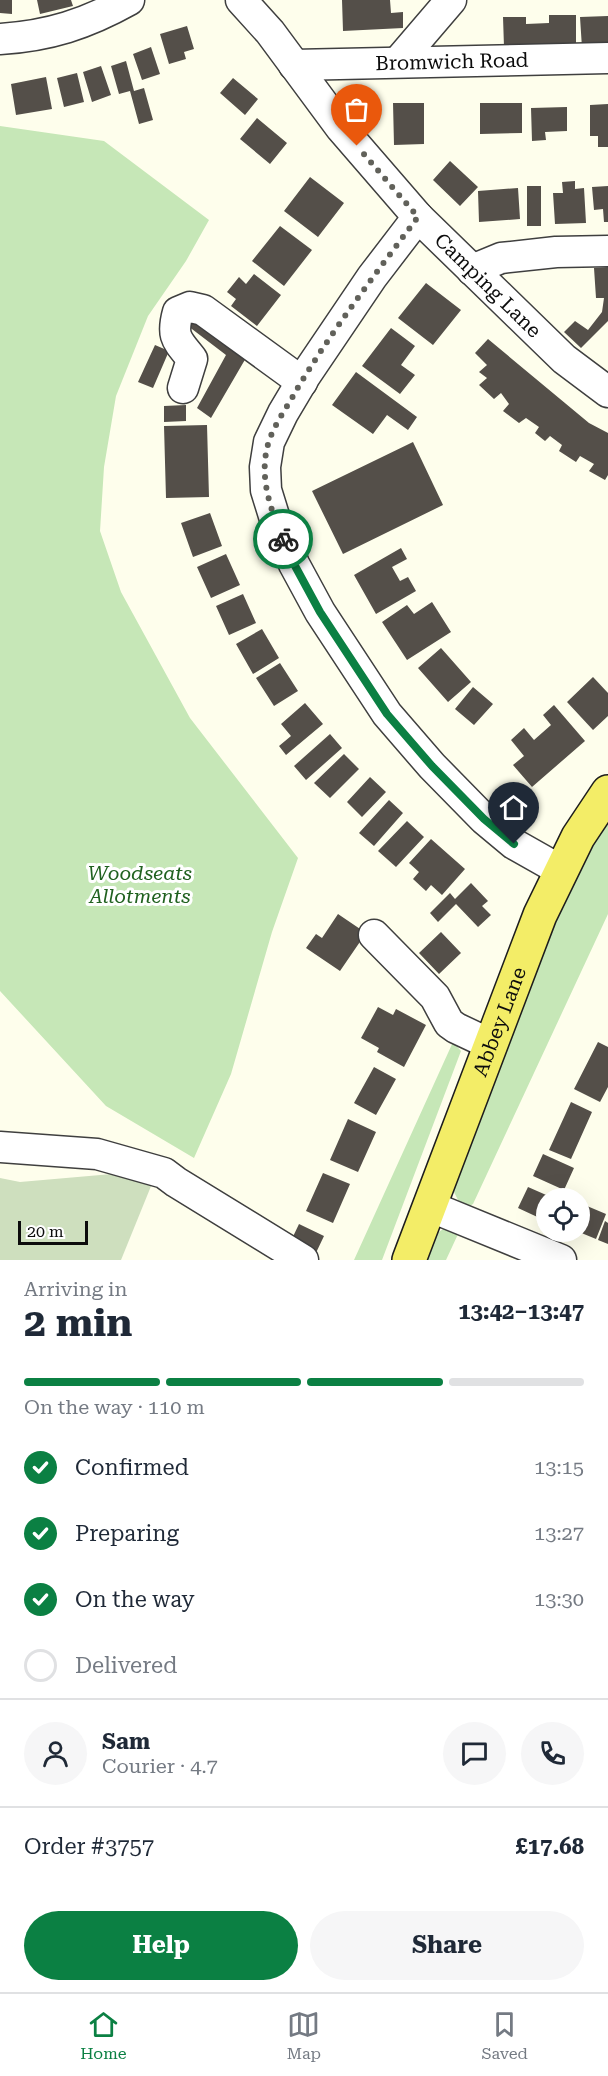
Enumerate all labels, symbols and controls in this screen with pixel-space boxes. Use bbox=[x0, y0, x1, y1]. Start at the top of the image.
street label: Bromwich Road bbox=[375, 48, 529, 75]
pin bbox=[331, 84, 382, 146]
icon: bag bbox=[340, 93, 373, 126]
street label: Camping Lane bbox=[430, 228, 546, 342]
courier bbox=[253, 509, 313, 569]
icon: bike bbox=[267, 523, 300, 556]
pin bbox=[488, 782, 539, 844]
icon: home bbox=[497, 791, 530, 824]
park label: Woodseats Allotments bbox=[88, 861, 192, 908]
street label: Abbey Lane bbox=[468, 964, 531, 1080]
map controls bbox=[536, 1188, 590, 1242]
button: locate bbox=[536, 1188, 590, 1242]
scale bar bbox=[18, 1218, 88, 1246]
text: 20 m bbox=[27, 1222, 64, 1241]
text: Arriving in bbox=[24, 1277, 127, 1301]
text: 13:42–13:47 bbox=[458, 1299, 584, 1324]
text: 2 min bbox=[24, 1300, 132, 1346]
text: On the way · 110 m bbox=[24, 1395, 205, 1419]
icon: check bbox=[24, 1451, 57, 1484]
text: Confirmed bbox=[75, 1455, 189, 1480]
text: 13:15 bbox=[534, 1455, 584, 1479]
icon: check bbox=[24, 1517, 57, 1550]
text: Preparing bbox=[75, 1521, 179, 1546]
text: 13:27 bbox=[534, 1521, 584, 1545]
icon: check bbox=[24, 1583, 57, 1616]
text: On the way bbox=[75, 1587, 195, 1612]
text: 13:30 bbox=[534, 1587, 584, 1611]
text: Delivered bbox=[75, 1653, 177, 1678]
button: person bbox=[24, 1722, 87, 1785]
button: chat bbox=[443, 1722, 506, 1785]
button: phone bbox=[521, 1722, 584, 1785]
text: Sam bbox=[102, 1729, 150, 1754]
text: Courier · 4.7 bbox=[102, 1754, 218, 1778]
text: Order #3757 bbox=[24, 1834, 154, 1859]
text: £17.68 bbox=[515, 1834, 584, 1859]
button: Help bbox=[24, 1911, 298, 1980]
button: Share bbox=[310, 1911, 584, 1980]
tab: Home bbox=[80, 2008, 127, 2063]
tab: Map bbox=[287, 2008, 321, 2063]
tab: Saved bbox=[481, 2008, 528, 2063]

